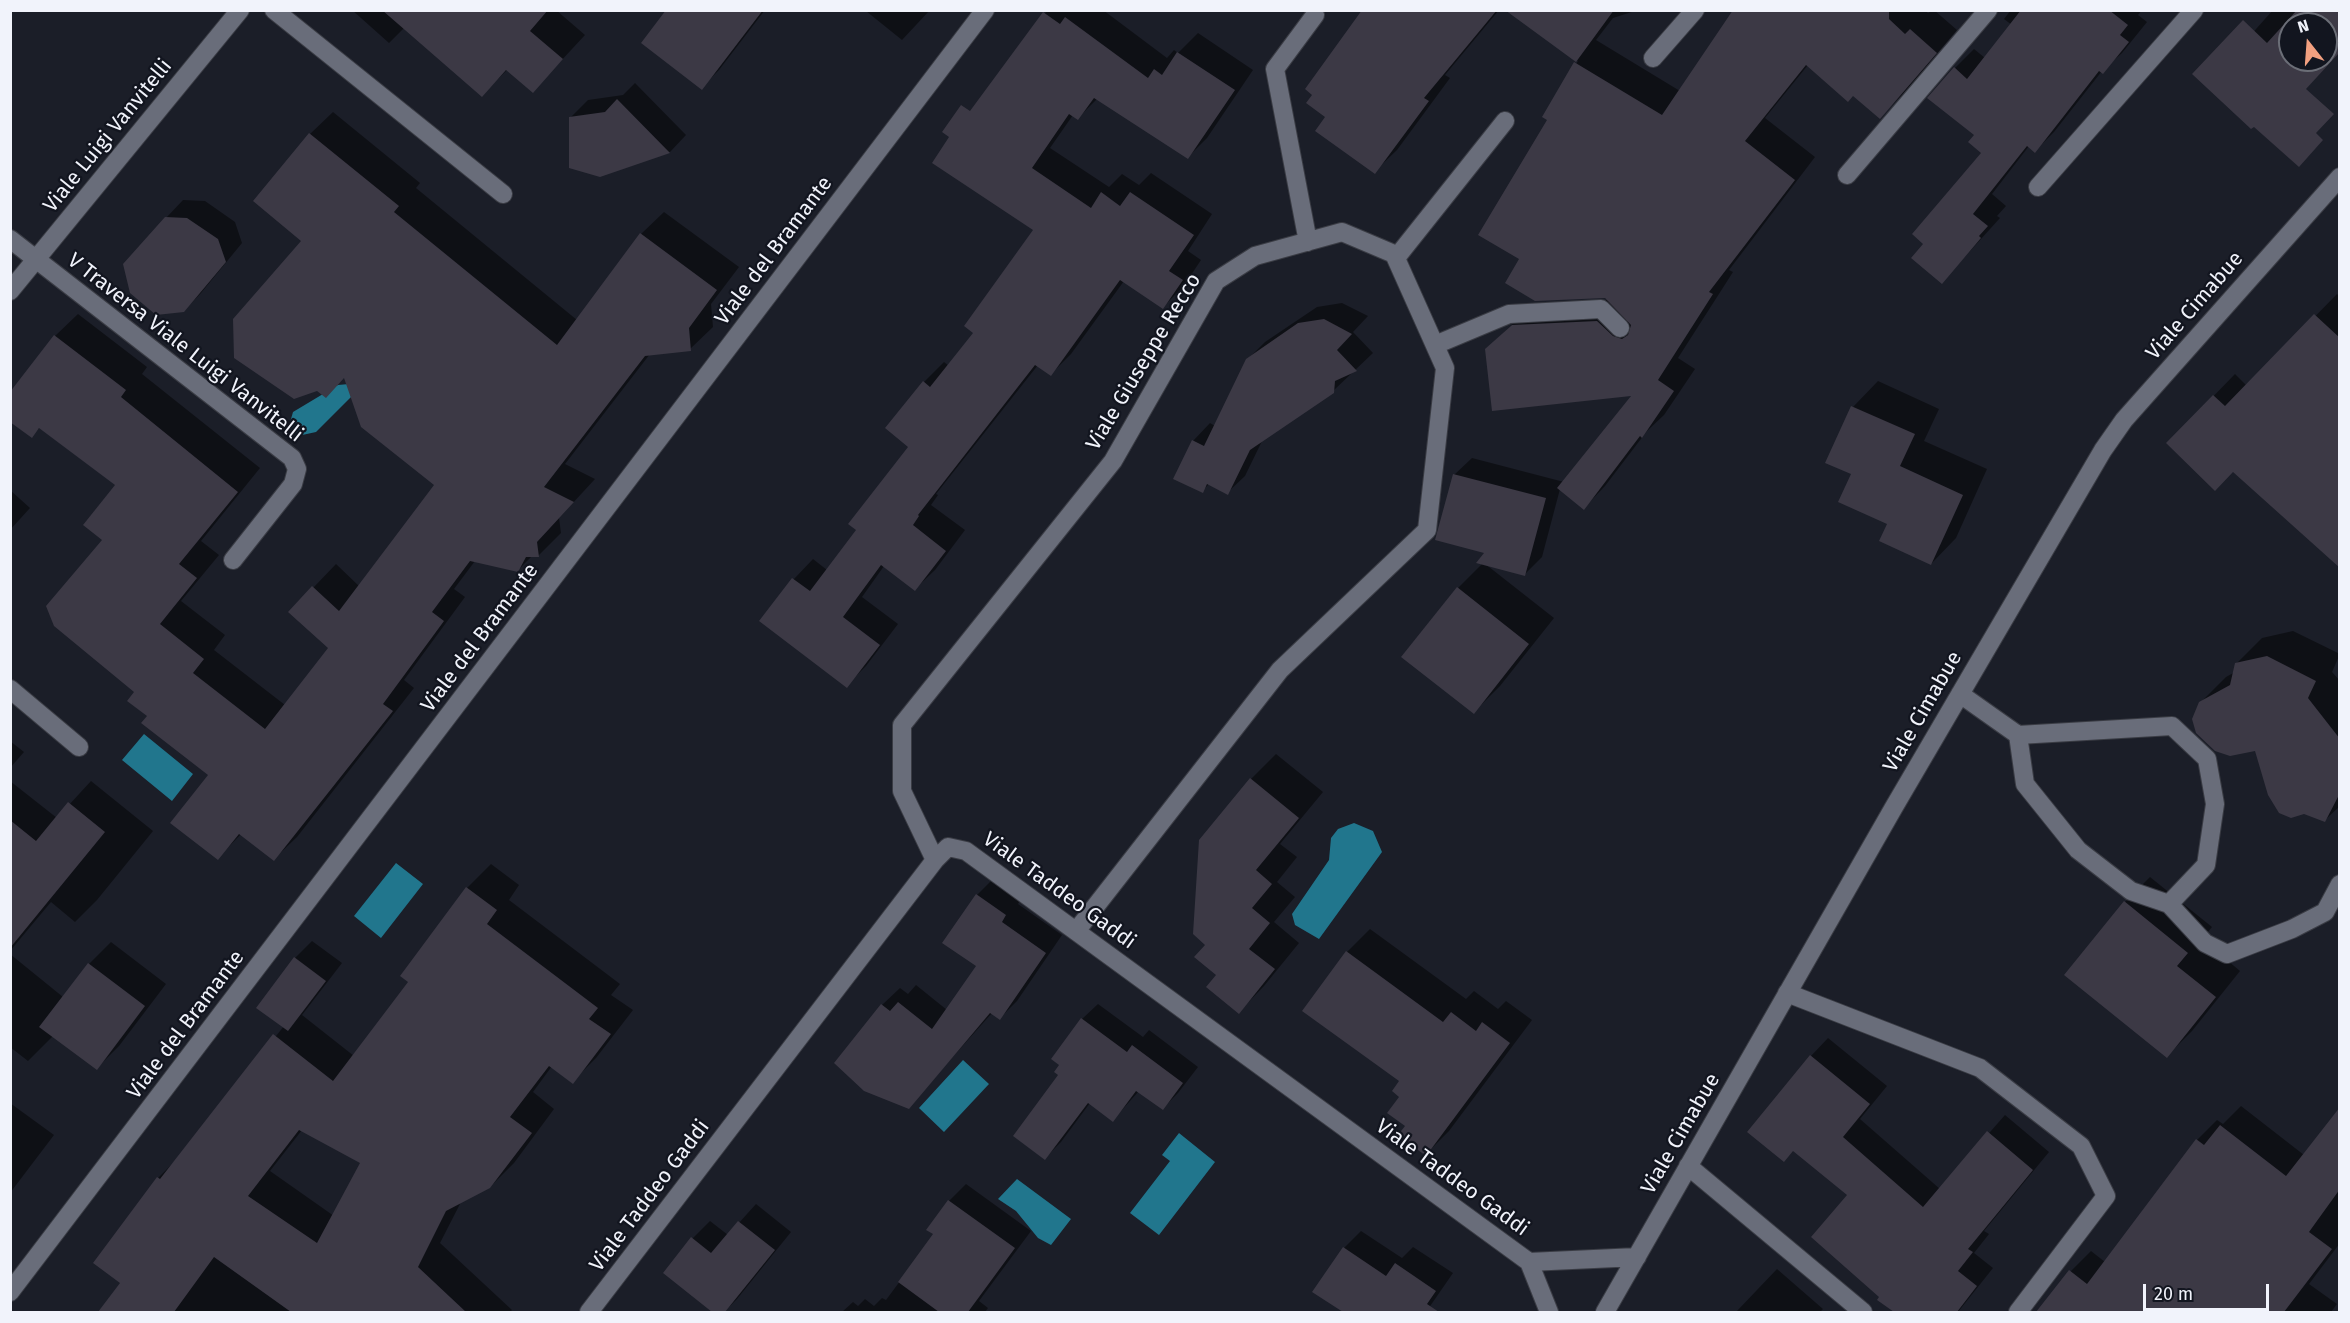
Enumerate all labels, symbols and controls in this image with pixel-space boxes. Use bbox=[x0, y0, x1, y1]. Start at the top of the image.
north arrow bbox=[2278, 12, 2338, 72]
text: N bbox=[2295, 16, 2311, 37]
street label: Viale Luigi Vanvitelli bbox=[38, 54, 178, 218]
street label: Viale del Bramante bbox=[710, 172, 838, 330]
street label: Viale Cimabue bbox=[2141, 247, 2249, 365]
street label: V Traversa Viale Luigi Vanvitelli bbox=[62, 248, 308, 448]
street label: Viale Giuseppe Recco bbox=[1081, 269, 1207, 455]
street label: Viale del Bramante bbox=[416, 559, 544, 717]
street label: Viale Cimabue bbox=[1878, 647, 1968, 777]
street label: Viale Taddeo Gaddi bbox=[977, 827, 1141, 955]
street label: Viale del Bramante bbox=[122, 946, 250, 1104]
street label: Viale Cimabue bbox=[1636, 1069, 1726, 1199]
street label: Viale Taddeo Gaddi bbox=[1370, 1114, 1534, 1242]
street label: Viale Taddeo Gaddi bbox=[585, 1115, 715, 1277]
scale bar bbox=[2146, 1272, 2272, 1310]
text: 20 m bbox=[2154, 1283, 2193, 1305]

